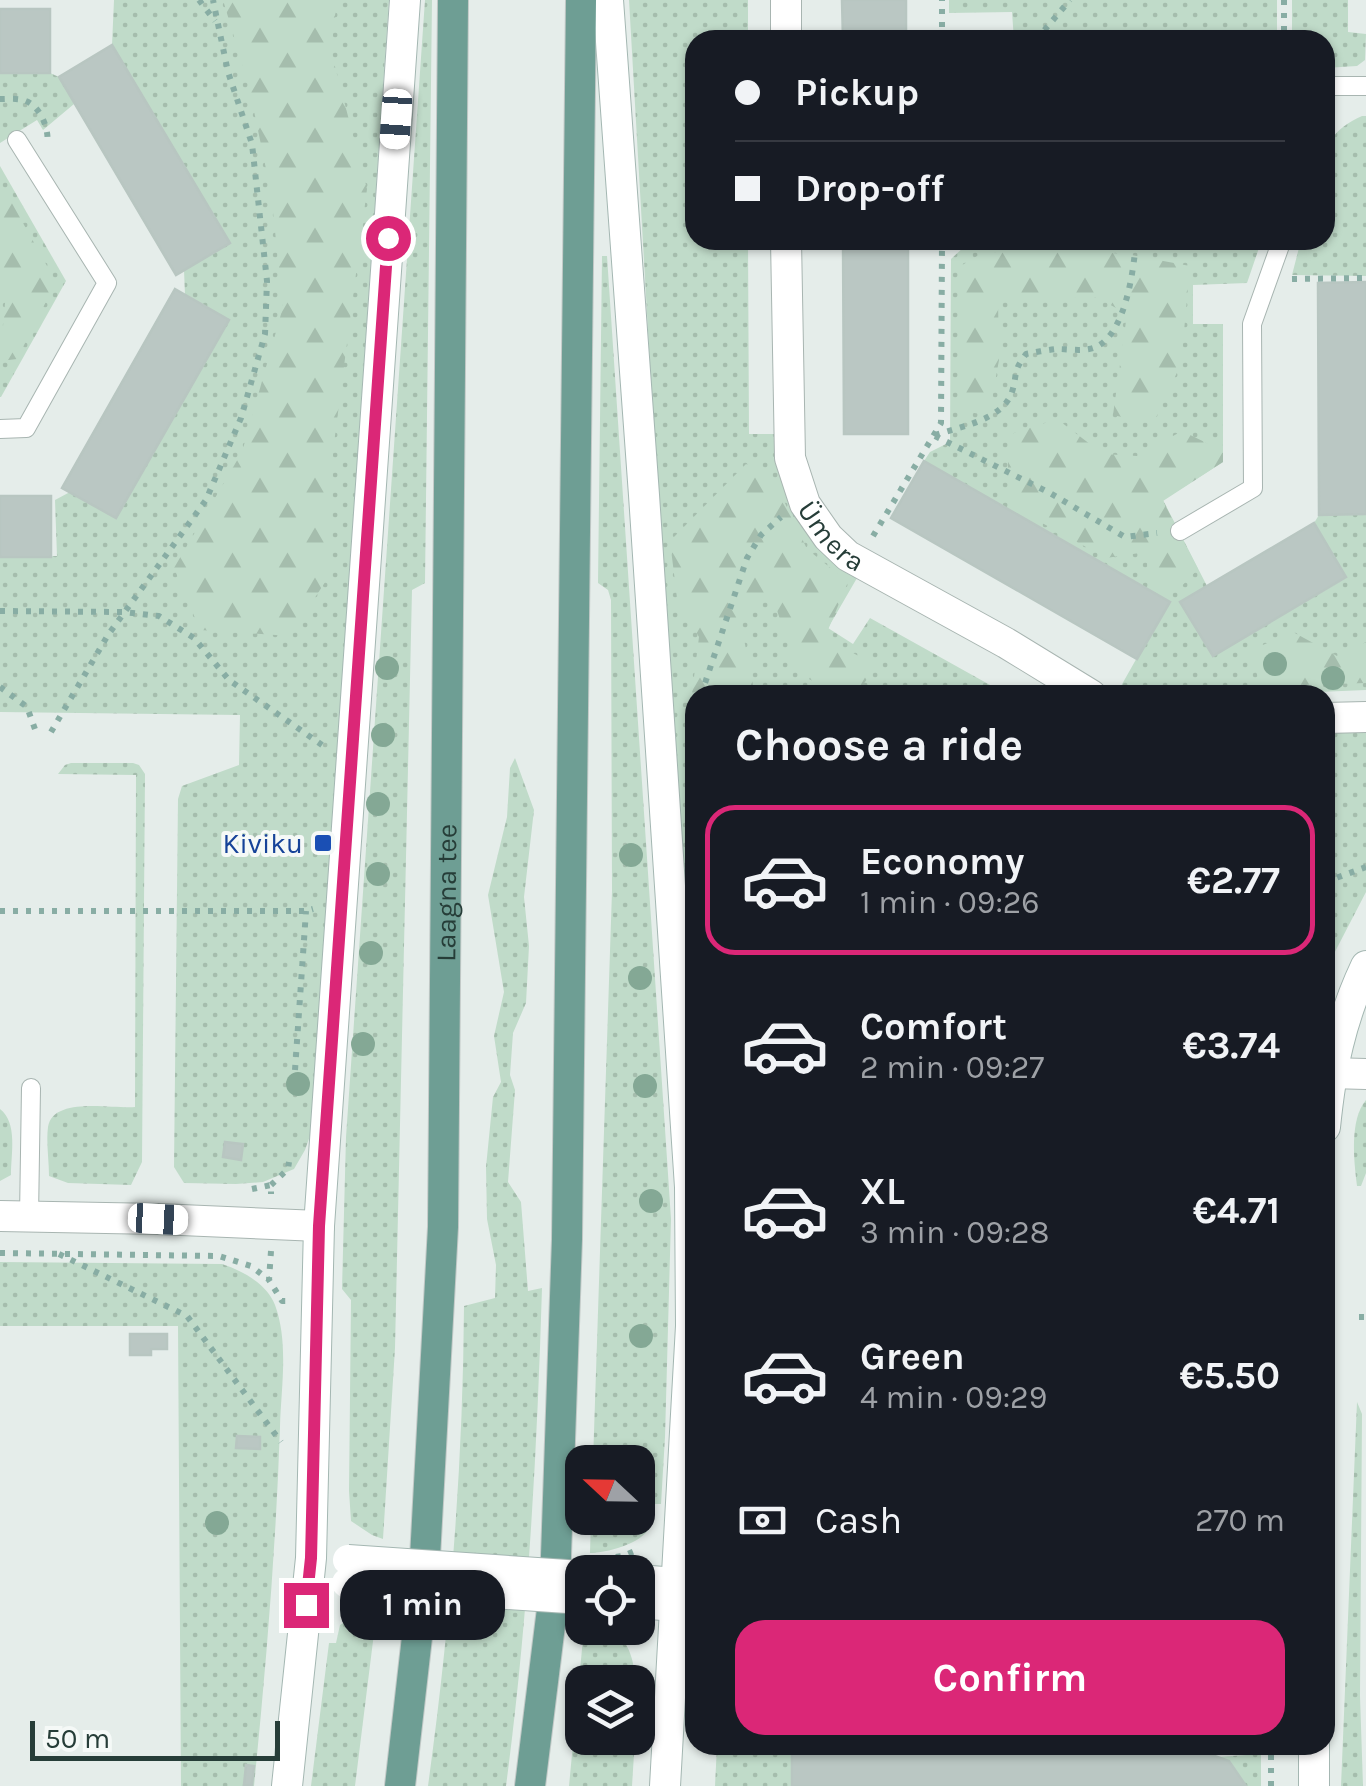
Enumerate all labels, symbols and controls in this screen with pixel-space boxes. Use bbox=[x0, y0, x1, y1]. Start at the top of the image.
text: Pickup bbox=[795, 70, 919, 115]
car bbox=[379, 88, 413, 150]
text: Drop-off bbox=[795, 166, 944, 211]
route start bbox=[366, 216, 411, 261]
street label: Ümera bbox=[791, 494, 870, 578]
text: Choose a ride bbox=[735, 719, 1023, 771]
street label: Laagna tee bbox=[429, 824, 463, 962]
place label: Kiviku bbox=[223, 827, 303, 860]
marker: Kiviku bbox=[312, 832, 334, 854]
icon: car bbox=[740, 835, 830, 925]
text: Economy bbox=[860, 839, 1024, 884]
text: €2.77 bbox=[1187, 858, 1280, 903]
text: 1 min · 09:26 bbox=[860, 884, 1040, 921]
icon: car bbox=[740, 1000, 830, 1090]
text: Comfort bbox=[860, 1004, 1007, 1049]
text: €3.74 bbox=[1183, 1023, 1280, 1068]
text: 2 min · 09:27 bbox=[860, 1049, 1044, 1086]
icon: car bbox=[740, 1165, 830, 1255]
text: XL bbox=[860, 1169, 905, 1214]
text: €4.71 bbox=[1193, 1188, 1280, 1233]
car bbox=[127, 1202, 189, 1236]
text: 3 min · 09:28 bbox=[860, 1214, 1049, 1251]
icon: car bbox=[740, 1330, 830, 1420]
text: Green bbox=[860, 1334, 965, 1379]
text: €5.50 bbox=[1179, 1353, 1280, 1398]
text: 4 min · 09:29 bbox=[860, 1379, 1047, 1416]
north arrow bbox=[565, 1445, 655, 1535]
map controls bbox=[565, 1445, 655, 1755]
icon: cash bbox=[735, 1493, 790, 1548]
text: Cash bbox=[815, 1498, 902, 1543]
text: 270 m bbox=[1195, 1502, 1285, 1539]
button: locate bbox=[565, 1555, 655, 1645]
callout: 1 min bbox=[341, 1570, 506, 1640]
route end bbox=[284, 1583, 329, 1628]
text: 1 min bbox=[382, 1586, 463, 1623]
button: Confirm bbox=[735, 1620, 1285, 1735]
button: layers bbox=[565, 1665, 655, 1755]
scale bar bbox=[30, 1716, 280, 1760]
text: 50 m bbox=[45, 1722, 110, 1755]

